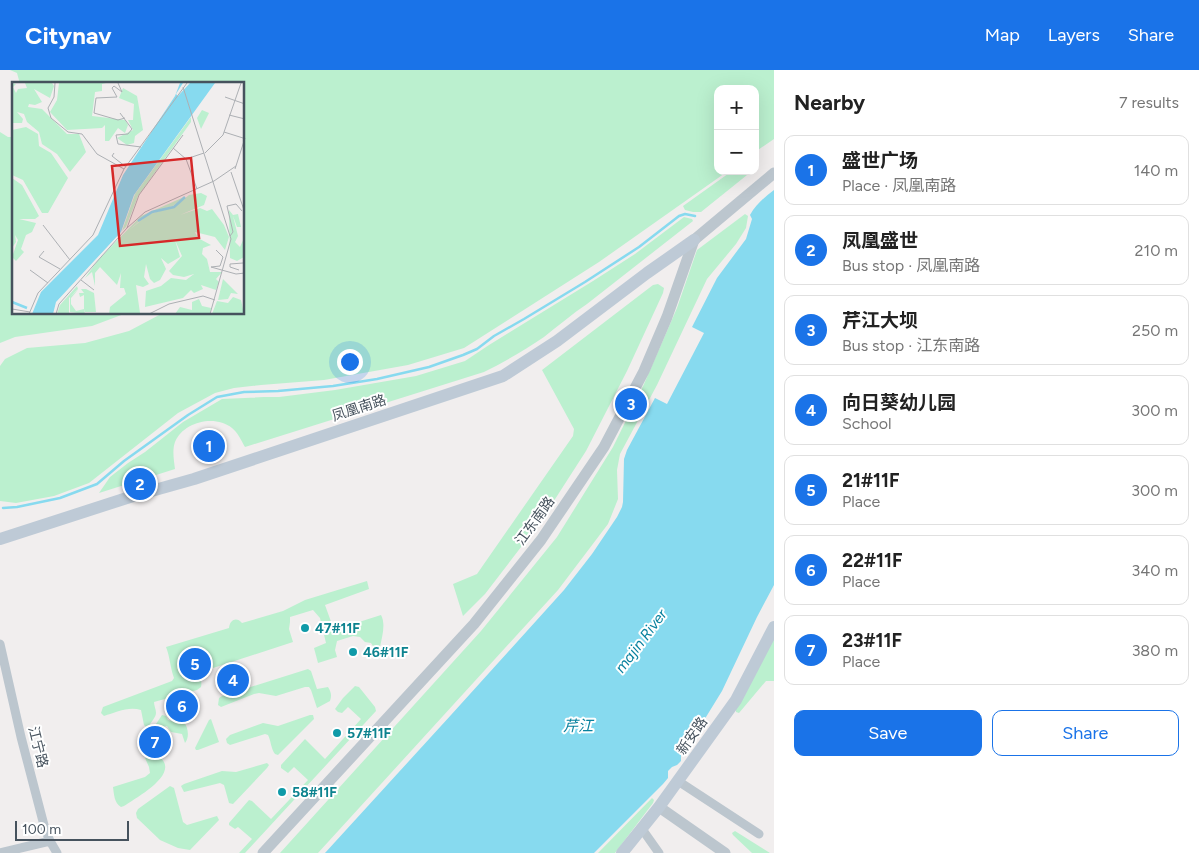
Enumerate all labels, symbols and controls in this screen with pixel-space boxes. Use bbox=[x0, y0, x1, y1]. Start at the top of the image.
text: Citynav bbox=[25, 21, 112, 50]
text: Map bbox=[985, 24, 1020, 46]
text: Layers bbox=[1048, 24, 1100, 46]
text: Share bbox=[1128, 24, 1174, 46]
inset map bbox=[12, 82, 245, 315]
map controls bbox=[714, 85, 759, 175]
button: + bbox=[714, 85, 759, 130]
text: Nearby bbox=[794, 90, 865, 115]
text: 7 results bbox=[1119, 93, 1179, 112]
button: − bbox=[714, 130, 759, 175]
text: 盛世广场 bbox=[842, 149, 918, 172]
text: 1 bbox=[808, 161, 814, 180]
text: 140 m bbox=[1134, 161, 1178, 180]
text: Place · 凤凰南路 bbox=[842, 176, 956, 195]
text: 凤凰盛世 bbox=[842, 229, 918, 252]
text: 2 bbox=[806, 241, 816, 260]
text: 210 m bbox=[1135, 241, 1178, 260]
text: Bus stop · 凤凰南路 bbox=[842, 256, 980, 275]
text: 芹江大坝 bbox=[842, 309, 918, 332]
text: 3 bbox=[807, 321, 815, 340]
text: 250 m bbox=[1132, 321, 1178, 340]
text: Bus stop · 江东南路 bbox=[842, 336, 980, 355]
your location bbox=[337, 349, 363, 375]
pin: 3 bbox=[615, 385, 647, 423]
street label: 凤凰南路 bbox=[330, 391, 388, 425]
text: 向日葵幼儿园 bbox=[842, 391, 956, 414]
text: 4 bbox=[806, 401, 816, 420]
text: 300 m bbox=[1131, 401, 1178, 420]
text: School bbox=[842, 414, 892, 433]
pin: 1 bbox=[193, 427, 225, 465]
pin: 2 bbox=[124, 465, 156, 503]
text: 21#11F bbox=[842, 469, 900, 492]
text: 5 bbox=[806, 481, 816, 500]
text: 300 m bbox=[1131, 481, 1178, 500]
text: Place bbox=[842, 492, 880, 511]
street label: 江东南路 bbox=[512, 493, 558, 549]
text: 22#11F bbox=[842, 549, 903, 572]
text: 6 bbox=[806, 561, 816, 580]
text: 340 m bbox=[1132, 561, 1178, 580]
text: Place bbox=[842, 572, 880, 591]
water label: majin River bbox=[611, 605, 671, 676]
place label: 47#11F bbox=[315, 620, 360, 637]
marker: 47#11F bbox=[299, 622, 311, 634]
text: 23#11F bbox=[842, 629, 902, 652]
text: 7 bbox=[807, 641, 815, 660]
text: 380 m bbox=[1132, 641, 1178, 660]
place label: 46#11F bbox=[363, 644, 409, 661]
pin: 5 bbox=[179, 645, 211, 683]
marker: 46#11F bbox=[347, 646, 359, 658]
text: Place bbox=[842, 652, 880, 671]
pin: 4 bbox=[217, 661, 249, 699]
pin: 6 bbox=[166, 687, 198, 725]
button: Save bbox=[794, 710, 982, 756]
button: Share bbox=[992, 710, 1179, 756]
street label: 新安路 bbox=[673, 714, 711, 758]
water label: 芹江 bbox=[563, 717, 595, 735]
pin: 7 bbox=[139, 723, 171, 761]
street label: 江宁路 bbox=[25, 725, 51, 769]
place label: 57#11F bbox=[347, 725, 392, 742]
marker: 57#11F bbox=[331, 727, 343, 739]
place label: 58#11F bbox=[292, 784, 337, 801]
marker: 58#11F bbox=[276, 786, 288, 798]
scale bar bbox=[15, 818, 129, 841]
text: 100 m bbox=[22, 821, 61, 838]

